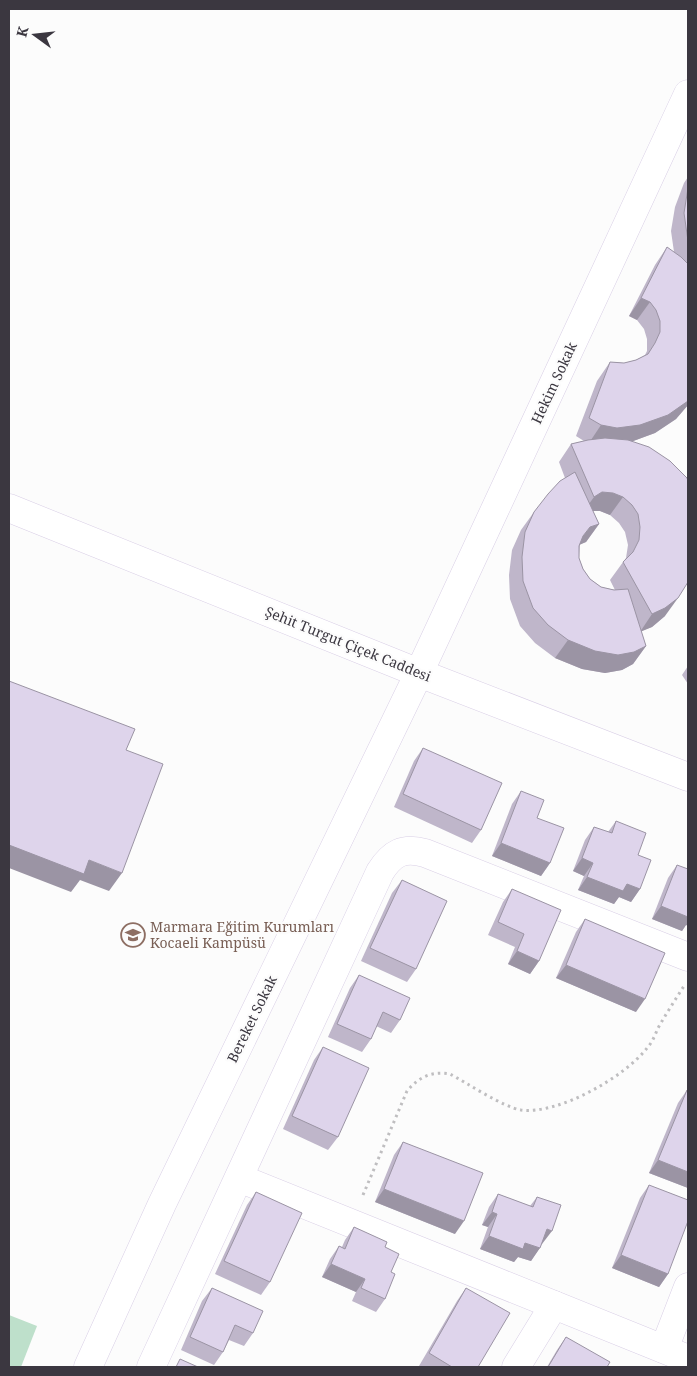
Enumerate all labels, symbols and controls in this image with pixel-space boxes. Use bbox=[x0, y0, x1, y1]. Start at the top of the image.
north arrow bbox=[10, 10, 60, 60]
text: K bbox=[11, 23, 33, 39]
street label: Hekim Sokak bbox=[526, 338, 581, 427]
street label: Şehit Turgut Çiçek Caddesi bbox=[262, 602, 434, 686]
place label: Marmara Eğitim Kurumları Kocaeli Kampüsü bbox=[150, 917, 335, 952]
school or university icon: Marmara Eğitim Kurumları Kocaeli Kampüsü bbox=[120, 922, 146, 948]
street label: Bereket Sokak bbox=[222, 971, 281, 1065]

